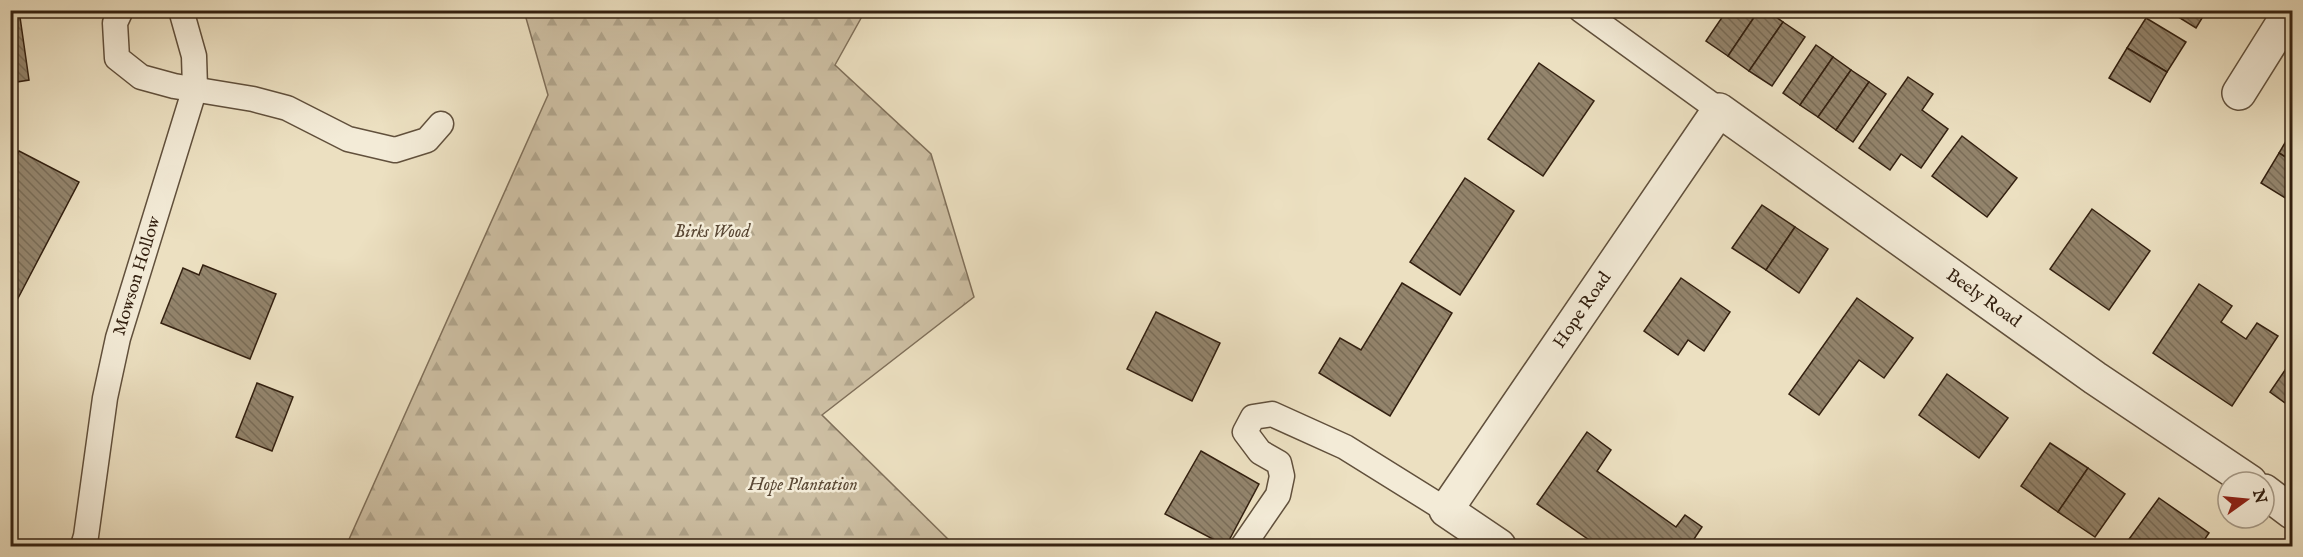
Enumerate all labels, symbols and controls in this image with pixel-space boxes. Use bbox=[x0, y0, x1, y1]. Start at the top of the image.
street label: Mowson Hollow bbox=[108, 212, 167, 338]
park label: Birks Wood bbox=[674, 221, 751, 244]
street label: Beely Road bbox=[1941, 264, 2026, 333]
street label: Hope Road bbox=[1548, 267, 1617, 353]
north arrow bbox=[2216, 470, 2276, 530]
park label: Hope Plantation bbox=[747, 474, 858, 497]
text: N bbox=[2247, 486, 2270, 506]

